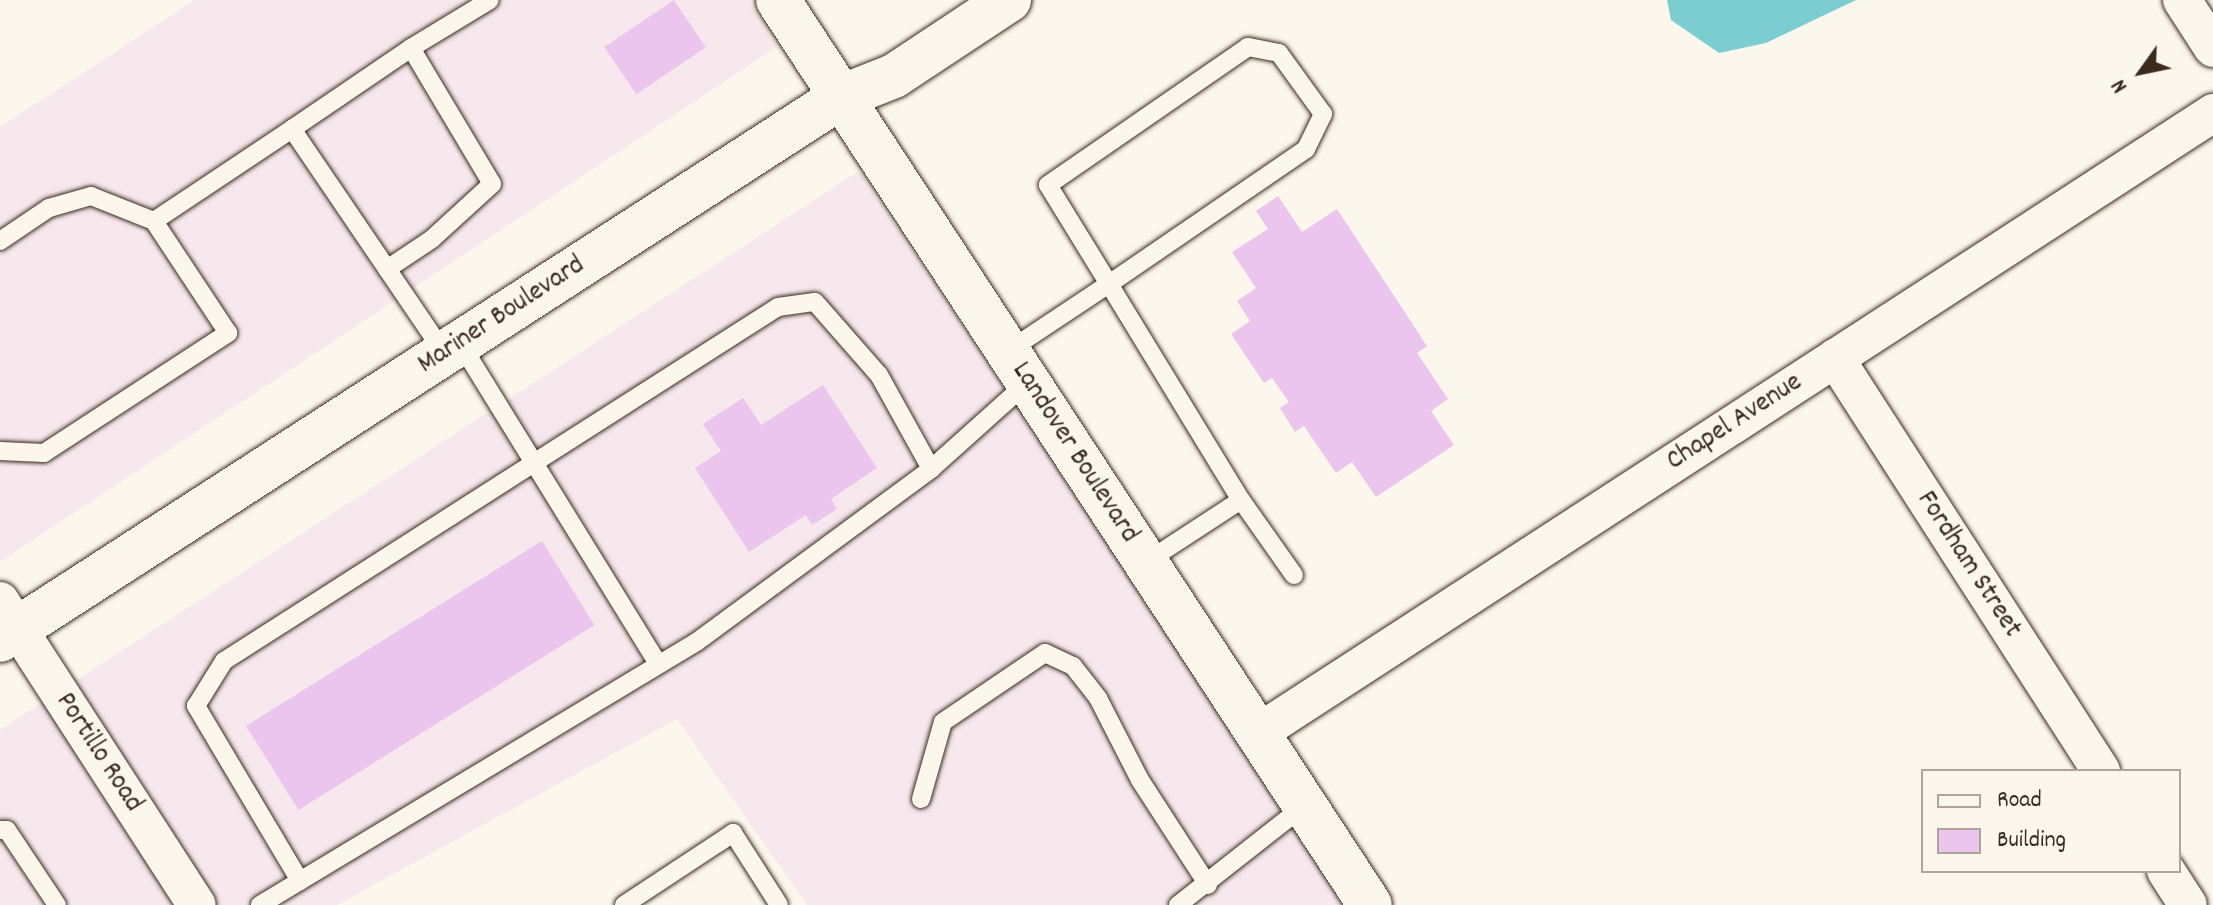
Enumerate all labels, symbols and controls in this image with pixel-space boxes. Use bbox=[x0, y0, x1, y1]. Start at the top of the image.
north arrow bbox=[2101, 32, 2181, 112]
text: N bbox=[2104, 72, 2136, 98]
street label: Mariner Boulevard bbox=[412, 250, 592, 382]
street label: Landover Boulevard bbox=[1003, 356, 1145, 550]
street label: Chapel Avenue bbox=[1661, 367, 1809, 479]
street label: Fordham Street bbox=[1908, 485, 2028, 645]
street label: Portillo Road bbox=[47, 687, 149, 819]
legend bbox=[1921, 769, 2181, 873]
text: Road bbox=[1997, 784, 2042, 818]
text: Building bbox=[1997, 824, 2066, 858]

